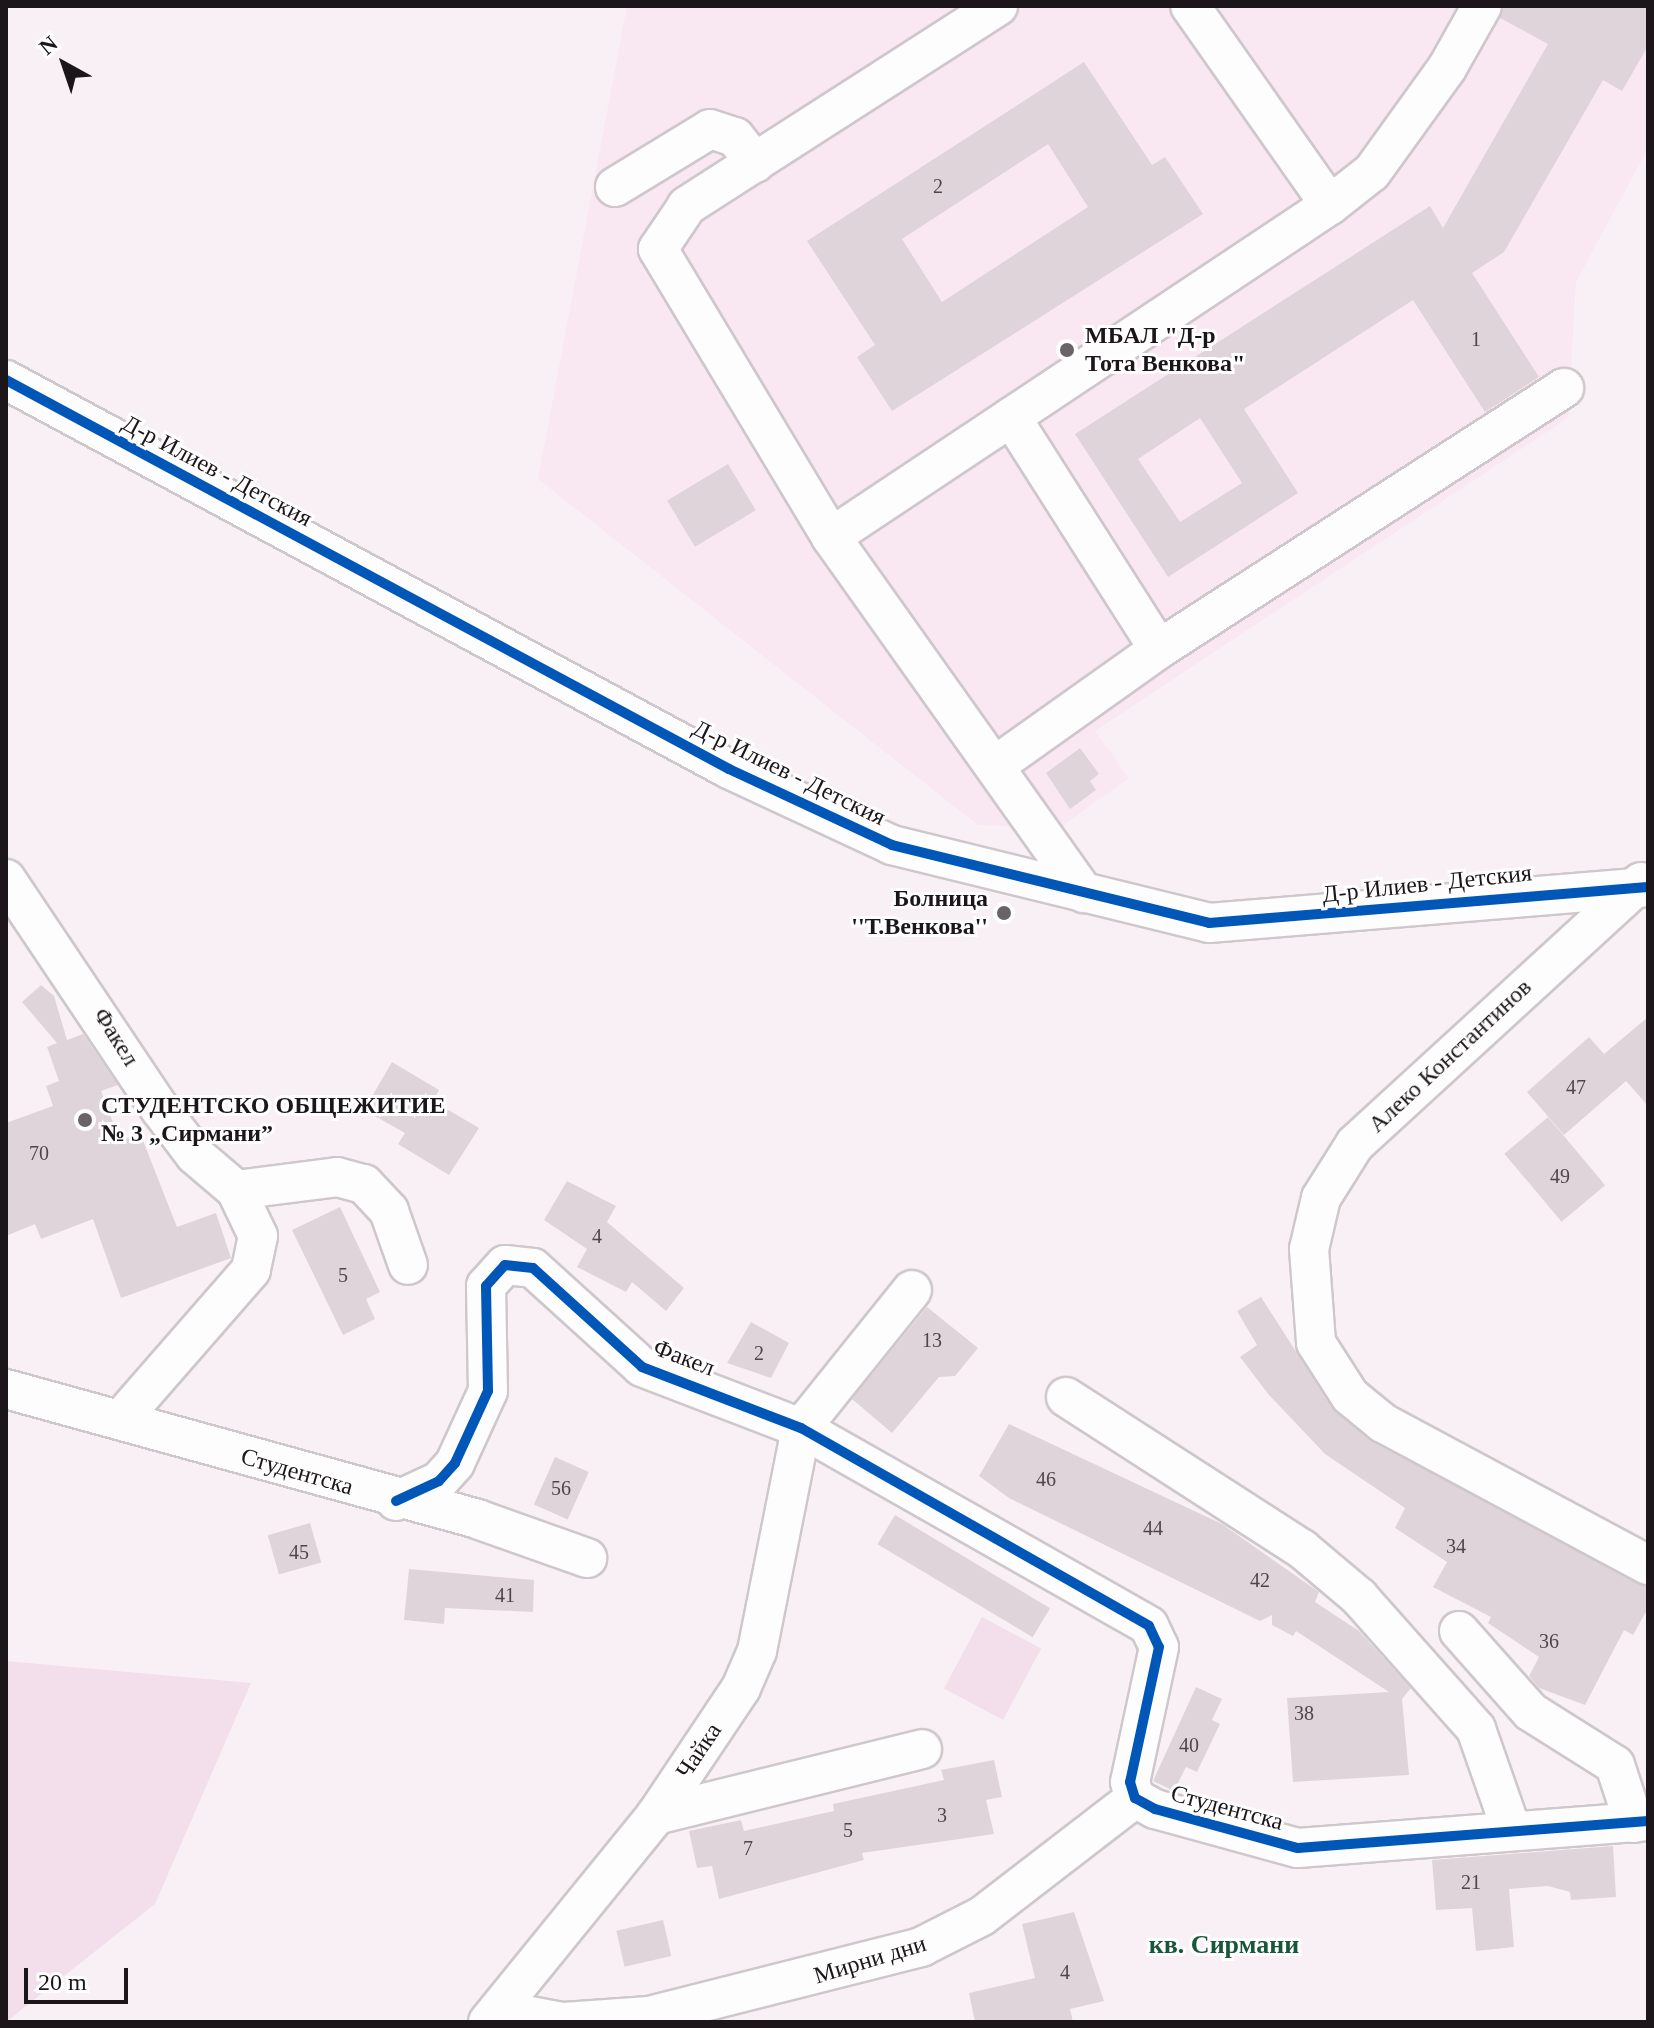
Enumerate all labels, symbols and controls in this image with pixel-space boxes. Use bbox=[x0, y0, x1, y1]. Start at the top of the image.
north arrow bbox=[24, 24, 104, 104]
text: N bbox=[34, 31, 62, 60]
house number: 2 bbox=[933, 174, 943, 198]
place label: МБАЛ "Д-р Тота Венкова" bbox=[1085, 322, 1245, 378]
house number: 1 bbox=[1471, 327, 1481, 351]
marker: МБАЛ "Д-р Тота Венкова" bbox=[1056, 339, 1078, 361]
street label: Д-р Илиев - Детския bbox=[117, 409, 317, 533]
street label: Д-р Илиев - Детския bbox=[688, 714, 890, 832]
street label: Д-р Илиев - Детския bbox=[1321, 859, 1533, 909]
place label: Болница ''Т.Венкова'' bbox=[851, 885, 988, 941]
marker: Болница ''Т.Венкова'' bbox=[995, 904, 1013, 922]
street label: Алеко Константинов bbox=[1362, 973, 1538, 1139]
street label: Факел bbox=[87, 1003, 145, 1071]
house number: 47 bbox=[1566, 1075, 1586, 1099]
place label: СТУДЕНТСКО ОБЩЕЖИТИЕ № 3 „Сирмани” bbox=[101, 1092, 446, 1148]
marker: СТУДЕНТСКО ОБЩЕЖИТИЕ № 3 „Сирмани” bbox=[76, 1111, 94, 1129]
house number: 70 bbox=[29, 1141, 49, 1165]
house number: 49 bbox=[1550, 1164, 1570, 1188]
house number: 4 bbox=[592, 1224, 602, 1248]
house number: 5 bbox=[338, 1263, 348, 1287]
house number: 13 bbox=[922, 1328, 942, 1352]
street label: Факел bbox=[649, 1333, 719, 1383]
house number: 2 bbox=[754, 1341, 764, 1365]
street label: Студентска bbox=[238, 1442, 356, 1502]
house number: 46 bbox=[1036, 1467, 1056, 1491]
house number: 56 bbox=[551, 1476, 571, 1500]
house number: 44 bbox=[1143, 1516, 1163, 1540]
house number: 34 bbox=[1446, 1534, 1466, 1558]
house number: 45 bbox=[289, 1540, 309, 1564]
house number: 42 bbox=[1250, 1568, 1270, 1592]
house number: 41 bbox=[495, 1583, 515, 1607]
house number: 36 bbox=[1539, 1629, 1559, 1653]
house number: 38 bbox=[1294, 1701, 1314, 1725]
street label: Чайка bbox=[670, 1718, 728, 1784]
house number: 40 bbox=[1179, 1733, 1199, 1757]
street label: Студентска bbox=[1168, 1779, 1286, 1837]
house number: 3 bbox=[937, 1803, 947, 1827]
house number: 5 bbox=[843, 1818, 853, 1842]
house number: 7 bbox=[743, 1836, 753, 1860]
house number: 21 bbox=[1461, 1870, 1481, 1894]
street label: Мирни дни bbox=[810, 1929, 930, 1991]
district label: кв. Сирмани bbox=[1149, 1929, 1299, 1961]
scale bar bbox=[28, 1952, 132, 2002]
house number: 4 bbox=[1060, 1960, 1070, 1984]
text: 20 m bbox=[38, 1969, 87, 1995]

